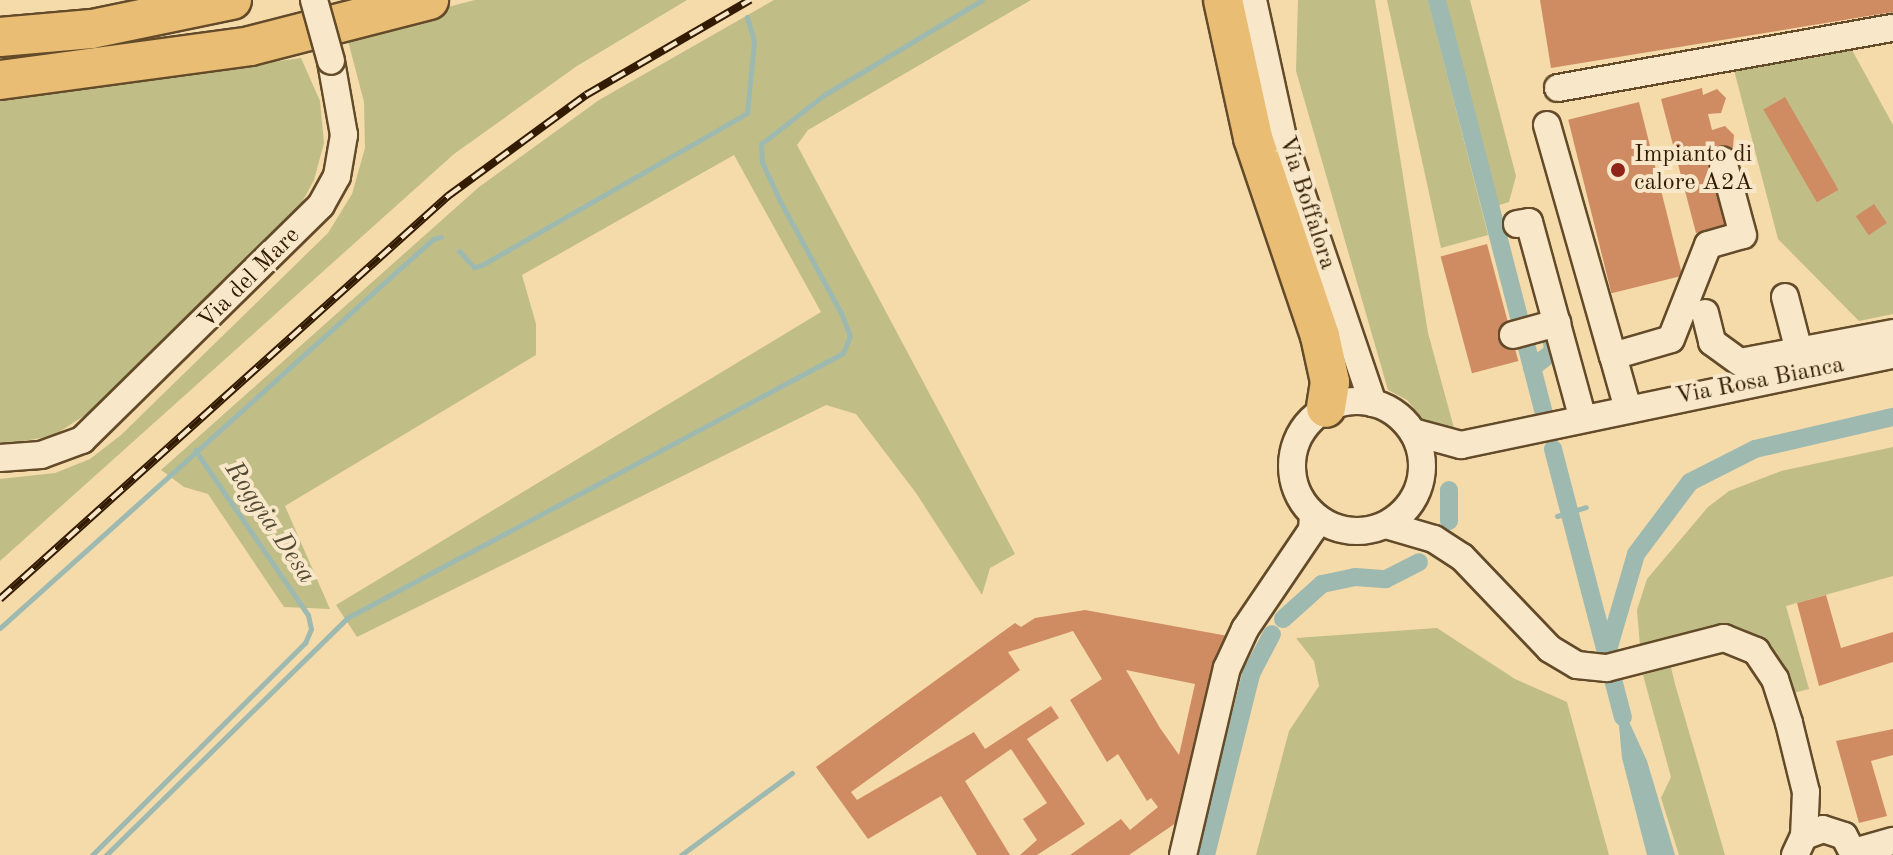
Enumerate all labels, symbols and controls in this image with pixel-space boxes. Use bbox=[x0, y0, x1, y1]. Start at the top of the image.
street label: Via Boffalora bbox=[1271, 133, 1341, 273]
place label: Impianto di calore A2A bbox=[1634, 142, 1753, 198]
marker: Impianto di calore A2A bbox=[1609, 161, 1627, 179]
street label: Via del Mare bbox=[193, 222, 307, 336]
street label: Via Rosa Bianca bbox=[1673, 352, 1847, 412]
water label: Roggia Desa bbox=[217, 456, 321, 590]

